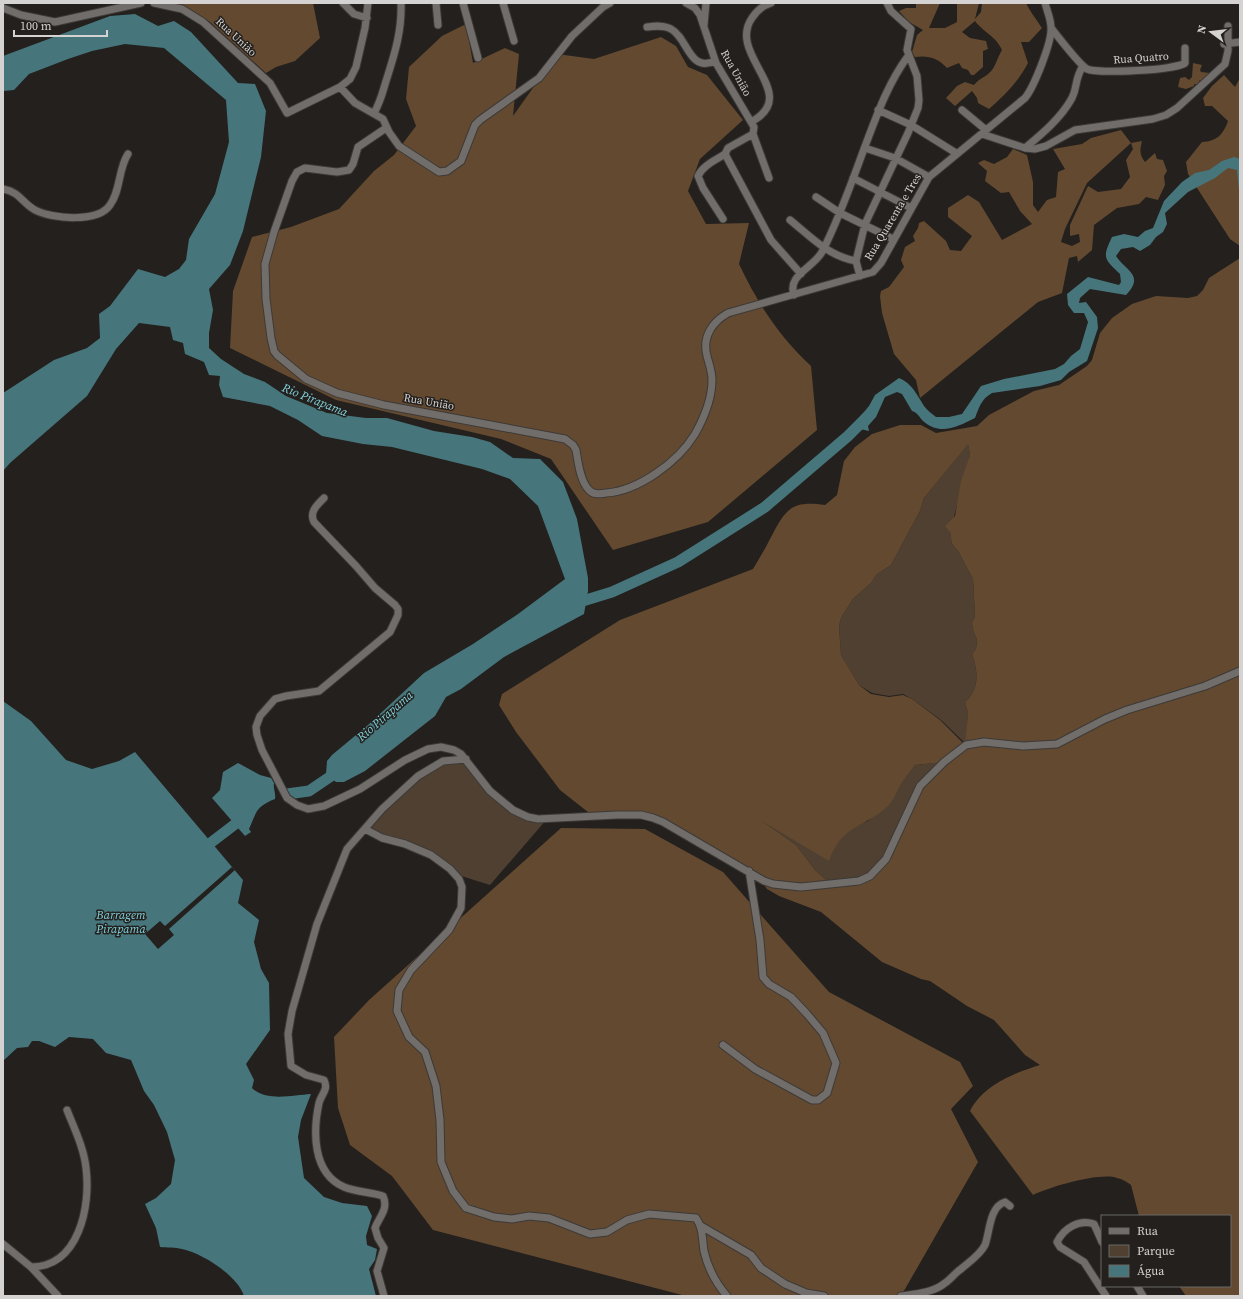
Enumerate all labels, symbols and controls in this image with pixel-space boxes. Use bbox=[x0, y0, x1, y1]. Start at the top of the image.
scale bar bbox=[14, 12, 107, 38]
north arrow bbox=[1191, 12, 1231, 52]
street label: Rua União bbox=[212, 14, 260, 60]
text: 100 m bbox=[20, 18, 52, 34]
text: N bbox=[1194, 24, 1210, 35]
street label: Rua União bbox=[717, 47, 755, 99]
street label: Rua Quatro bbox=[1113, 49, 1169, 67]
street label: Rua Quarenta e Tres bbox=[861, 170, 925, 263]
water label: Rio Pirapama bbox=[279, 379, 351, 421]
street label: Rua União bbox=[403, 390, 455, 414]
water label: Rio Pirapama bbox=[353, 687, 417, 745]
water label: Barragem Pirapama bbox=[95, 907, 146, 937]
legend bbox=[1101, 1215, 1231, 1287]
text: Rua bbox=[1137, 1223, 1159, 1239]
text: Parque bbox=[1137, 1243, 1175, 1259]
text: Água bbox=[1137, 1263, 1165, 1279]

